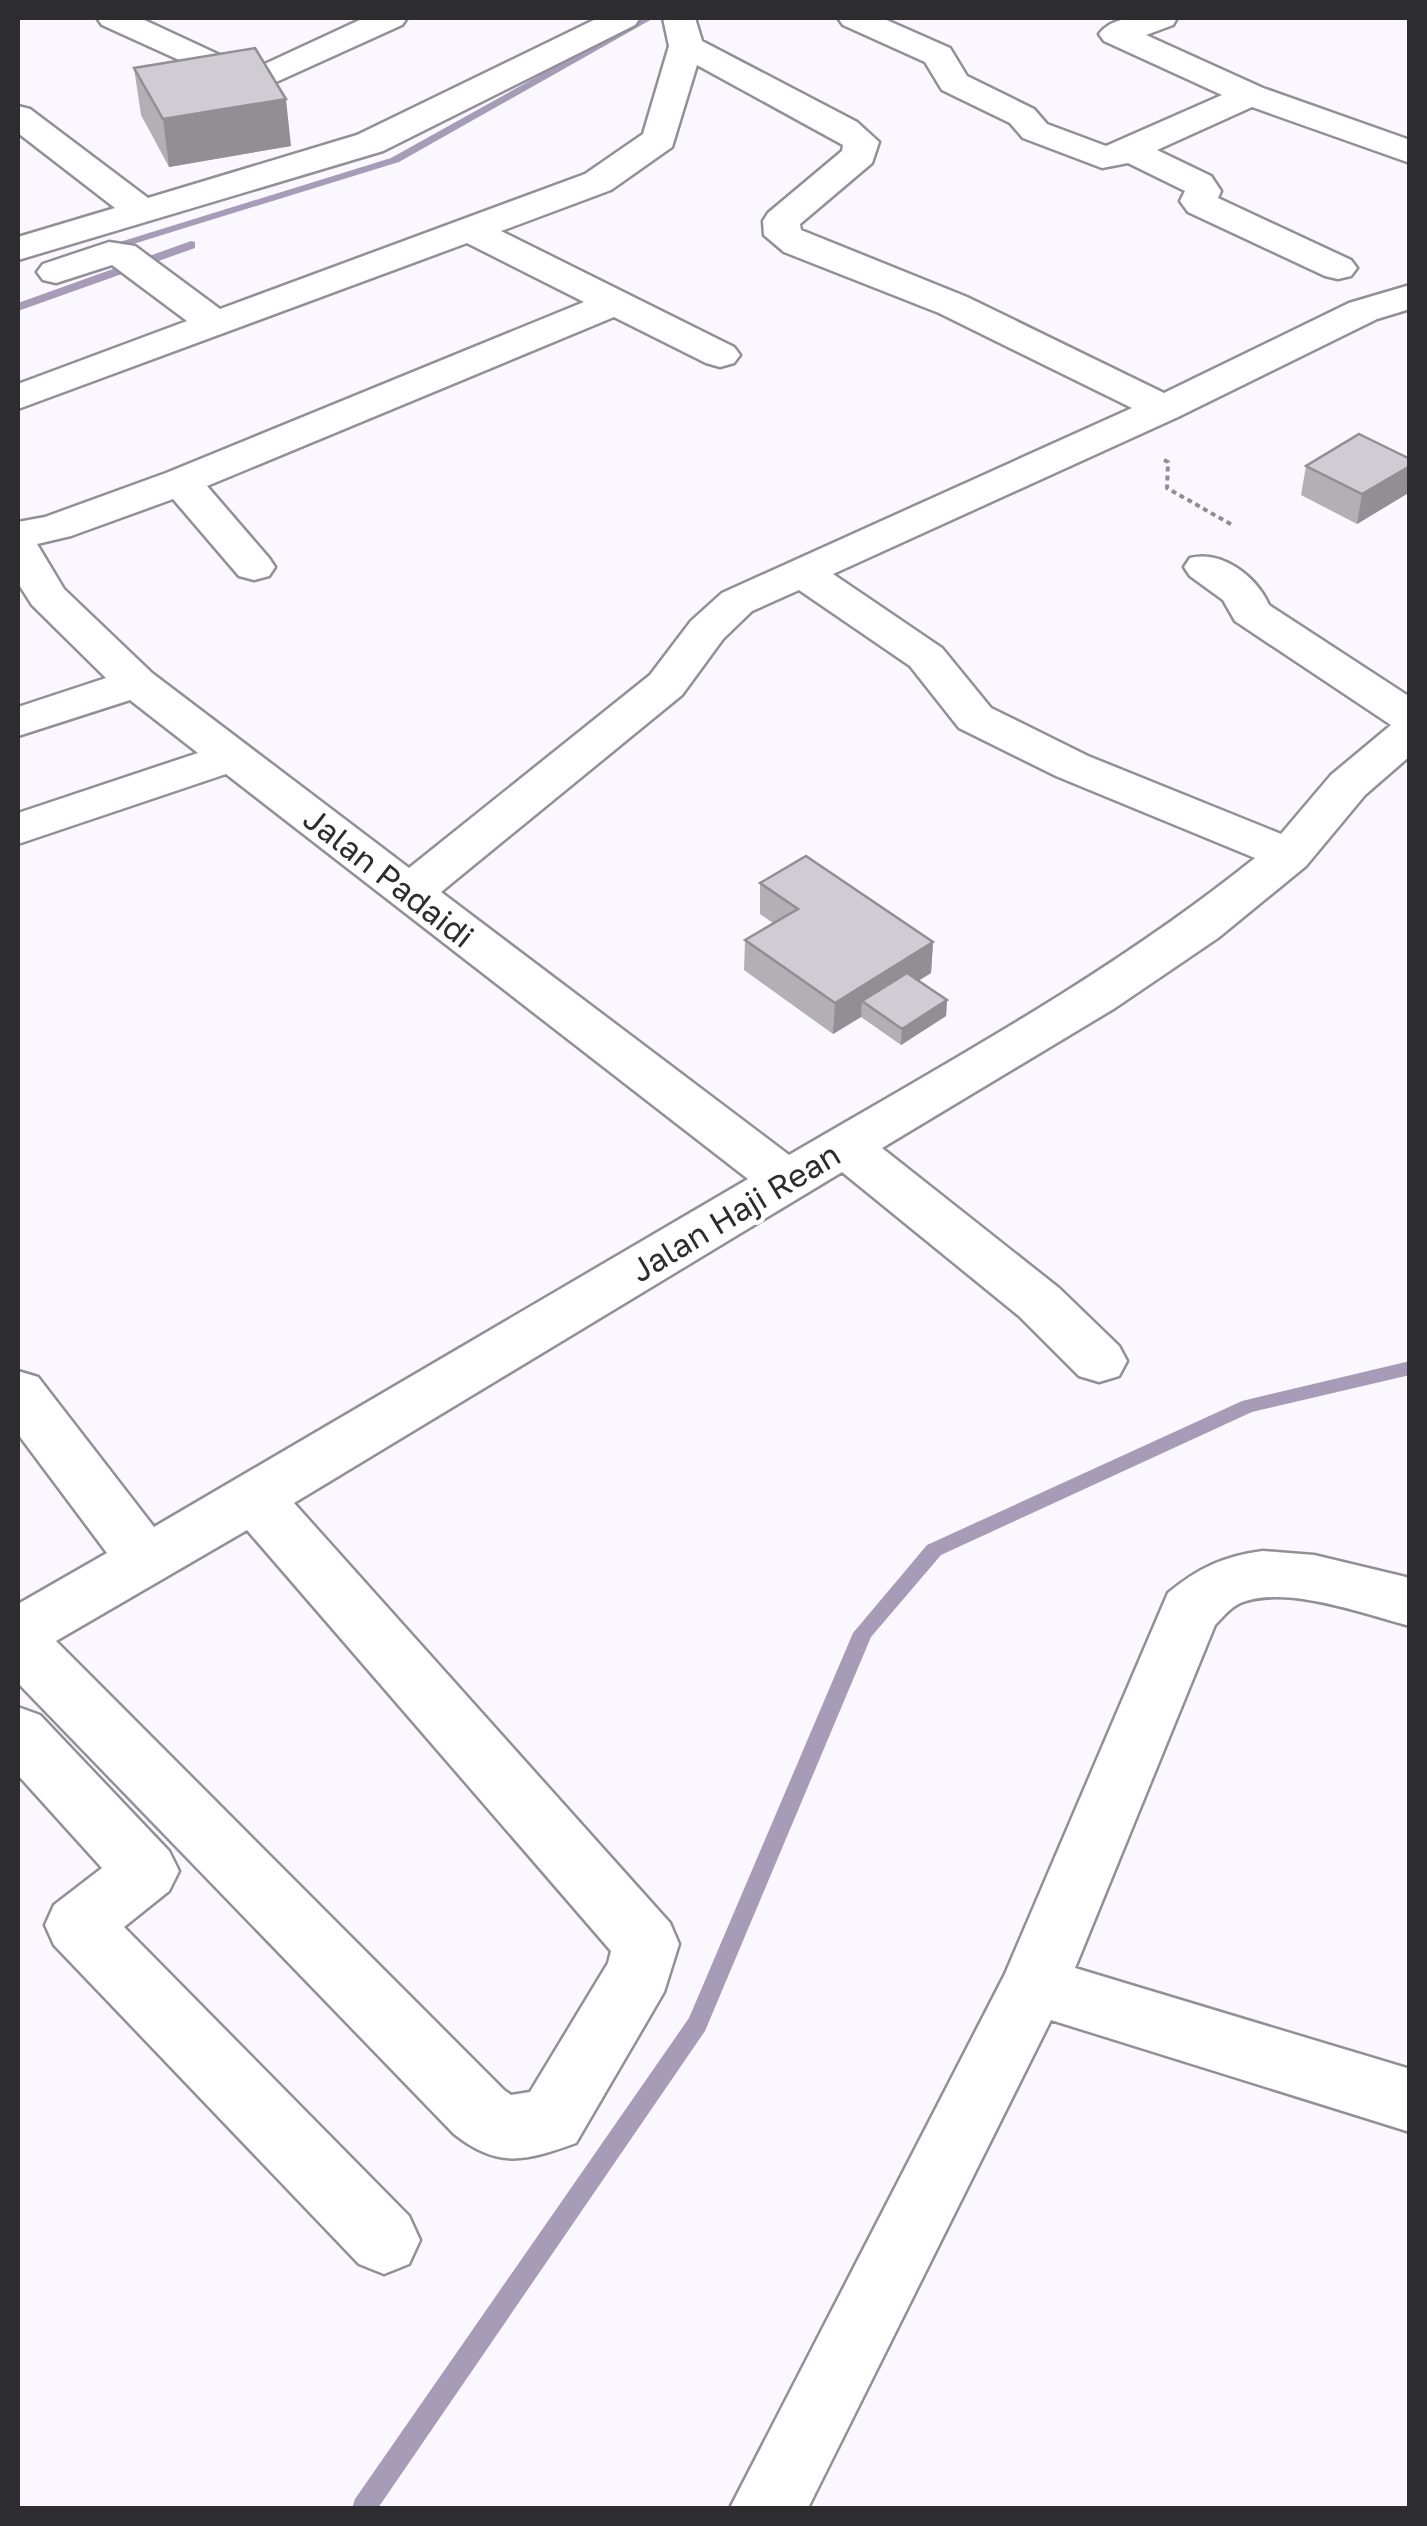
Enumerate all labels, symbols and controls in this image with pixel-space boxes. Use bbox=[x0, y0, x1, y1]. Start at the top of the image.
street label: Jalan Padaidi bbox=[296, 799, 482, 955]
street label: Jalan Haji Rean bbox=[624, 1135, 846, 1289]

